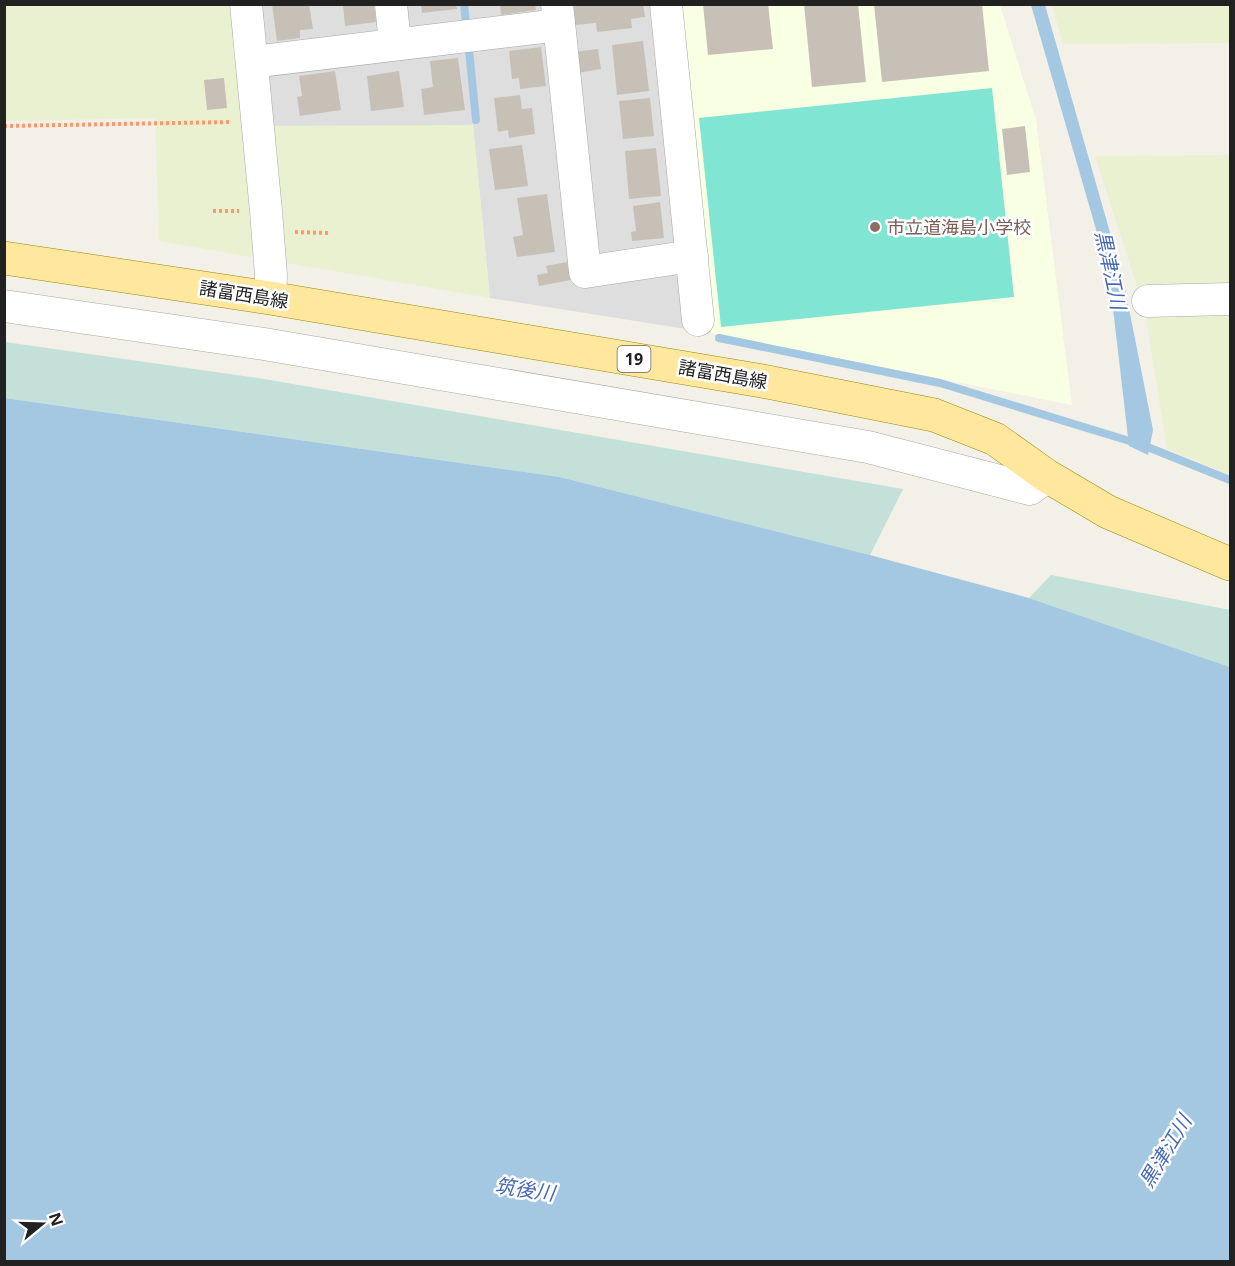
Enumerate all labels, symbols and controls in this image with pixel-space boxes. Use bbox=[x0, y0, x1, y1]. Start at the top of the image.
place label: 市立道海島小学校 bbox=[887, 215, 1031, 239]
marker: 市立道海島小学校 bbox=[868, 220, 882, 234]
water label: 黒津江川 bbox=[1089, 228, 1133, 314]
street label: 諸富西島線 bbox=[198, 275, 290, 313]
road number: 19 bbox=[618, 346, 650, 372]
street label: 諸富西島線 bbox=[677, 354, 769, 394]
water label: 黒津江川 bbox=[1133, 1108, 1198, 1192]
water label: 筑後川 bbox=[493, 1171, 559, 1207]
north arrow bbox=[12, 1194, 72, 1254]
text: N bbox=[44, 1209, 69, 1229]

